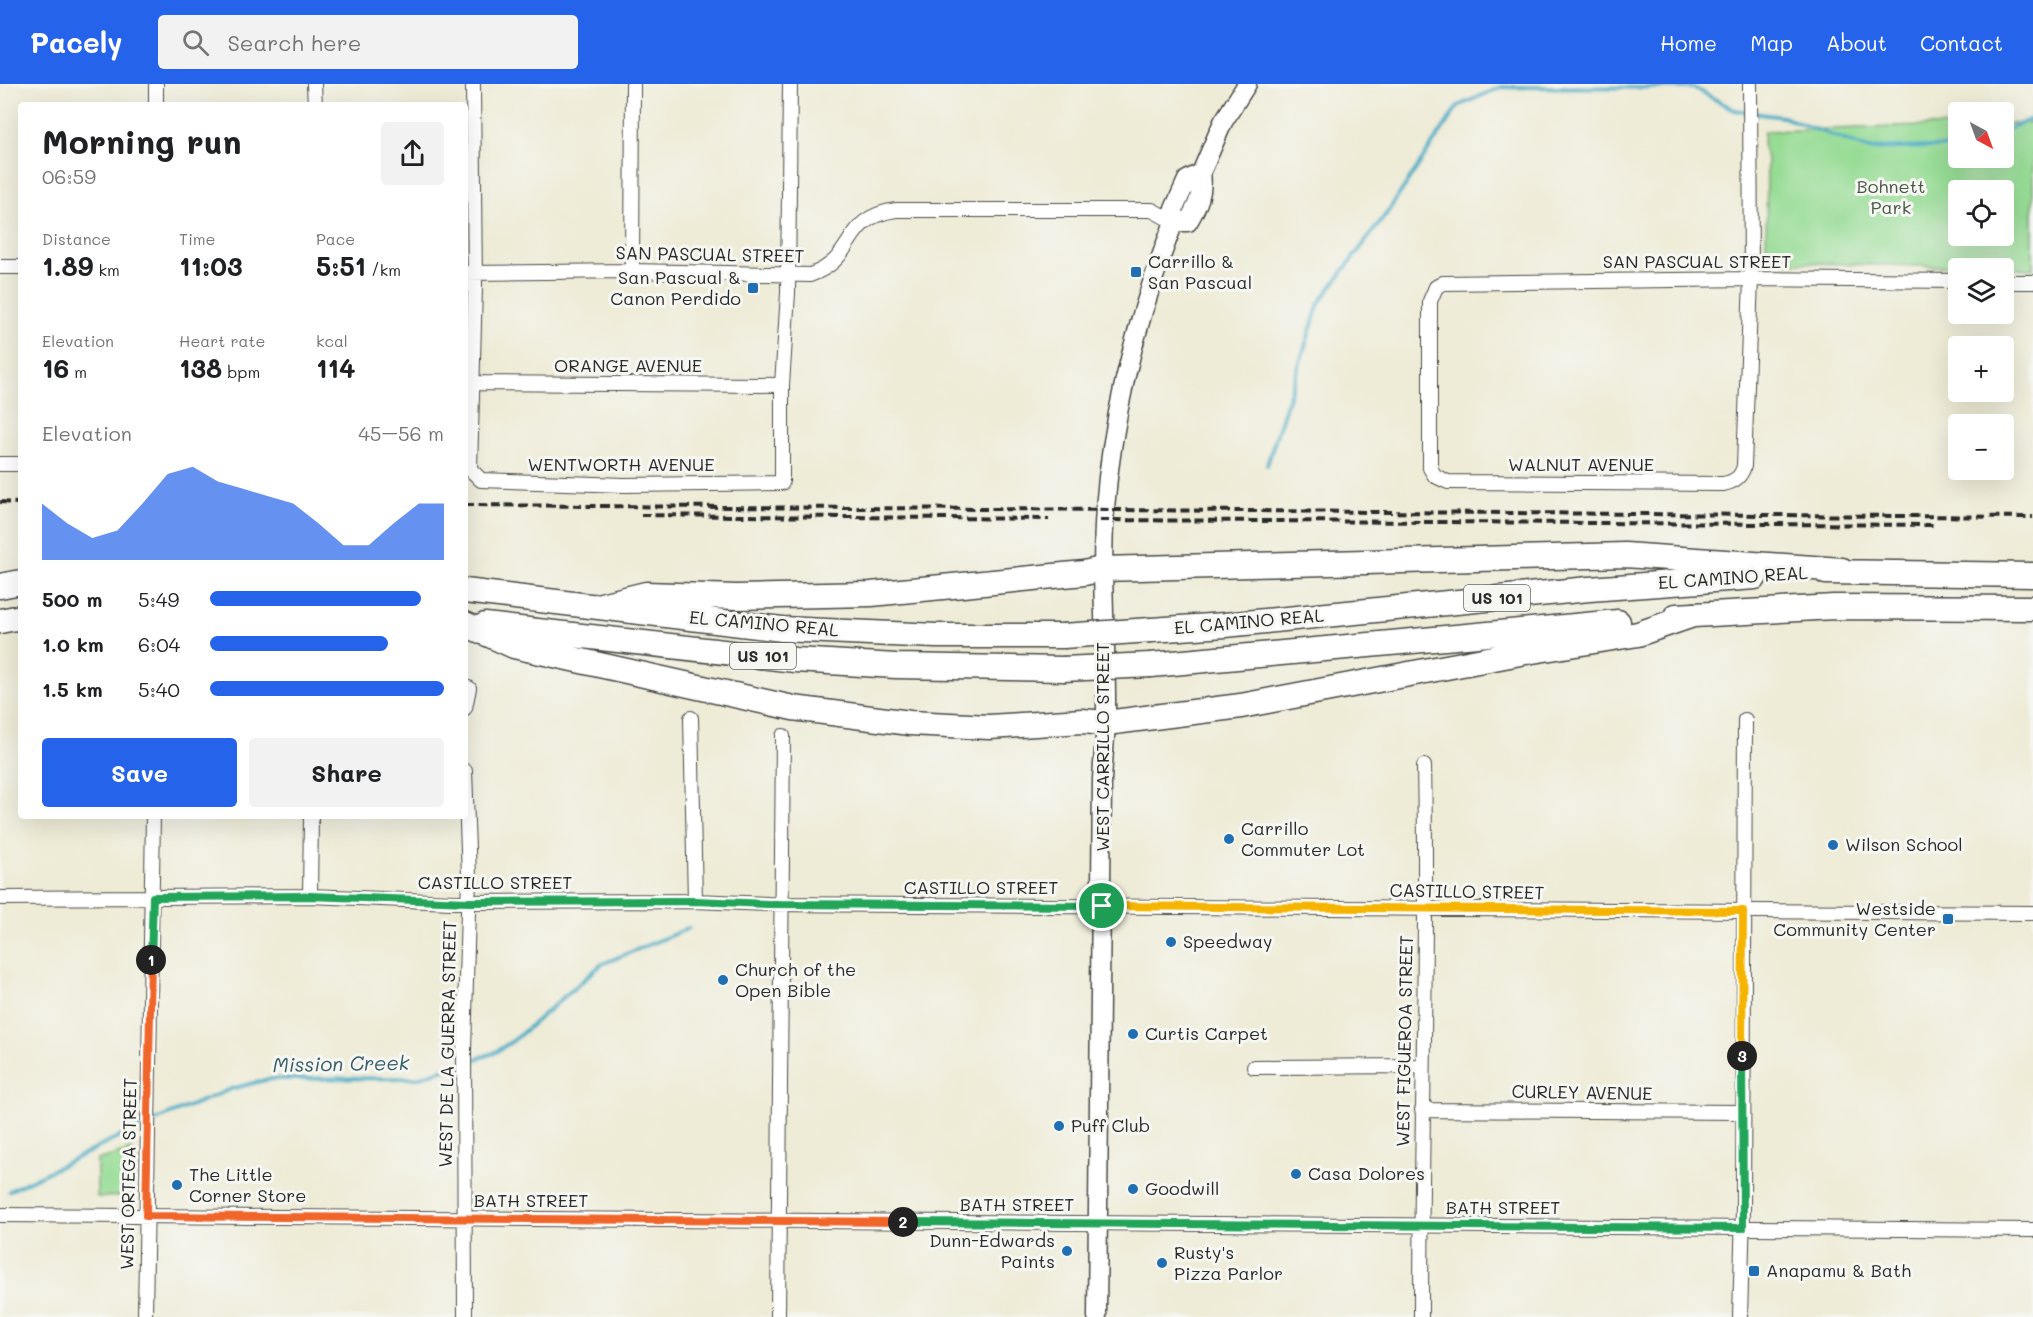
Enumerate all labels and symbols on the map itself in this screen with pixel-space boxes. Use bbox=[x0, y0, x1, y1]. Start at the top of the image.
north arrow bbox=[1948, 102, 2014, 168]
park label: Bohnett Park bbox=[1857, 174, 1925, 219]
street label: SAN PASCUAL STREET bbox=[615, 240, 805, 268]
place label: Carrillo & San Pascual bbox=[1148, 249, 1252, 294]
street label: SAN PASCUAL STREET bbox=[1603, 249, 1791, 273]
place label: San Pascual & Canon Perdido bbox=[610, 265, 741, 310]
marker: Carrillo & San Pascual bbox=[1129, 265, 1143, 279]
marker: San Pascual & Canon Perdido bbox=[746, 281, 760, 295]
street label: ORANGE AVENUE bbox=[554, 353, 702, 377]
street label: WENTWORTH AVENUE bbox=[528, 452, 714, 476]
street label: WALNUT AVENUE bbox=[1508, 452, 1654, 476]
street label: EL CAMINO REAL bbox=[1657, 560, 1809, 594]
road number: US 101 bbox=[1464, 585, 1530, 611]
street label: EL CAMINO REAL bbox=[1173, 602, 1325, 640]
street label: EL CAMINO REAL bbox=[688, 605, 840, 642]
street label: WEST CARRILLO STREET bbox=[1090, 642, 1114, 852]
road number: US 101 bbox=[730, 643, 796, 669]
place label: Carrillo Commuter Lot bbox=[1241, 816, 1365, 861]
marker: Carrillo Commuter Lot bbox=[1222, 832, 1236, 846]
place label: Wilson School bbox=[1845, 832, 1963, 856]
marker: Wilson School bbox=[1826, 838, 1840, 852]
street label: CASTILLO STREET bbox=[418, 870, 572, 894]
street label: CASTILLO STREET bbox=[904, 875, 1058, 899]
street label: CASTILLO STREET bbox=[1389, 878, 1545, 904]
pin bbox=[1076, 880, 1127, 931]
place label: Westside Community Center bbox=[1773, 896, 1936, 941]
marker: Westside Community Center bbox=[1941, 912, 1955, 926]
street label: WEST DE LA GUERRA STREET bbox=[433, 920, 461, 1168]
place label: Speedway bbox=[1183, 929, 1273, 953]
marker: Speedway bbox=[1164, 935, 1178, 949]
street label: WEST FIGUEROA STREET bbox=[1390, 935, 1418, 1147]
pin: 1 bbox=[136, 945, 166, 975]
place label: Church of the Open Bible bbox=[735, 957, 856, 1002]
marker: Church of the Open Bible bbox=[716, 973, 730, 987]
place label: Curtis Carpet bbox=[1145, 1021, 1268, 1045]
marker: Curtis Carpet bbox=[1126, 1027, 1140, 1041]
pin: 3 bbox=[1727, 1041, 1757, 1071]
water label: Mission Creek bbox=[272, 1049, 410, 1077]
street label: WEST ORTEGA STREET bbox=[114, 1078, 142, 1270]
street label: CURLEY AVENUE bbox=[1511, 1079, 1653, 1105]
place label: Puff Club bbox=[1071, 1113, 1150, 1137]
marker: Puff Club bbox=[1052, 1119, 1066, 1133]
place label: Casa Dolores bbox=[1308, 1161, 1425, 1185]
place label: The Little Corner Store bbox=[189, 1162, 306, 1207]
marker: Casa Dolores bbox=[1289, 1167, 1303, 1181]
place label: Goodwill bbox=[1145, 1176, 1220, 1200]
marker: The Little Corner Store bbox=[170, 1178, 184, 1192]
marker: Goodwill bbox=[1126, 1182, 1140, 1196]
street label: BATH STREET bbox=[474, 1188, 588, 1212]
street label: BATH STREET bbox=[960, 1192, 1074, 1216]
street label: BATH STREET bbox=[1446, 1195, 1560, 1219]
pin: 2 bbox=[888, 1207, 918, 1237]
place label: Dunn-Edwards Paints bbox=[929, 1228, 1055, 1273]
place label: Rusty's Pizza Parlor bbox=[1174, 1240, 1283, 1285]
marker: Dunn-Edwards Paints bbox=[1060, 1244, 1074, 1258]
marker: Rusty's Pizza Parlor bbox=[1155, 1256, 1169, 1270]
place label: Anapamu & Bath bbox=[1766, 1258, 1911, 1282]
marker: Anapamu & Bath bbox=[1747, 1264, 1761, 1278]

